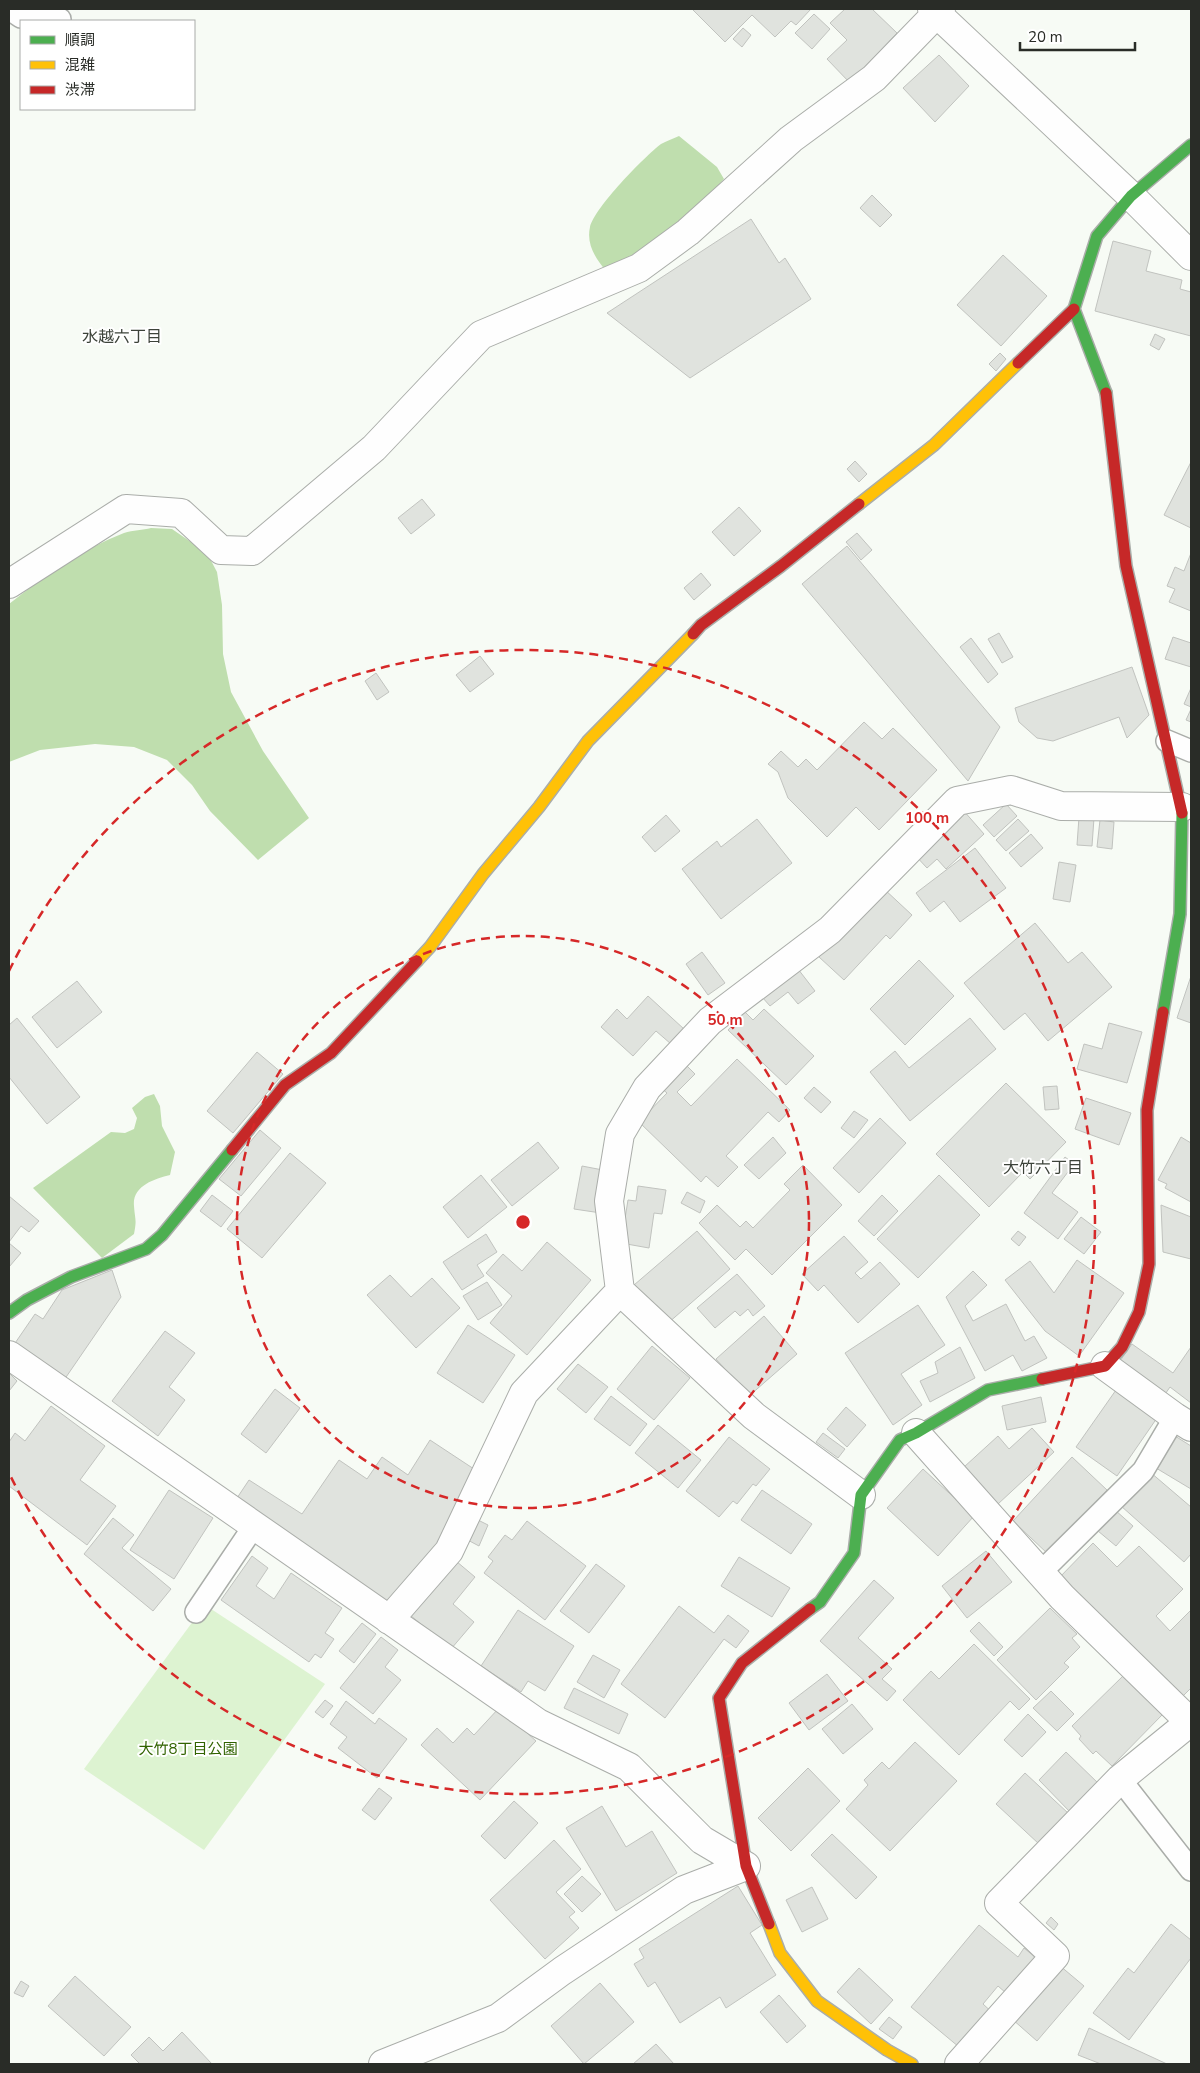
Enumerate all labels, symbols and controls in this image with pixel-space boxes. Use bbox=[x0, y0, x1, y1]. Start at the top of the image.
legend bbox=[20, 20, 195, 110]
scale bar bbox=[1020, 20, 1135, 52]
text: 20 m bbox=[1028, 27, 1063, 47]
text: 順調 bbox=[65, 30, 95, 50]
text: 混雑 bbox=[65, 55, 95, 75]
text: 渋滞 bbox=[65, 80, 95, 100]
district label: 水越六丁目 bbox=[82, 326, 162, 348]
text: 100 m bbox=[905, 808, 949, 828]
text: 50 m bbox=[707, 1010, 743, 1030]
district label: 大竹六丁目 bbox=[1003, 1157, 1083, 1179]
centre of rings bbox=[514, 1213, 532, 1231]
park label: 大竹8丁目公園 bbox=[138, 1739, 238, 1759]

